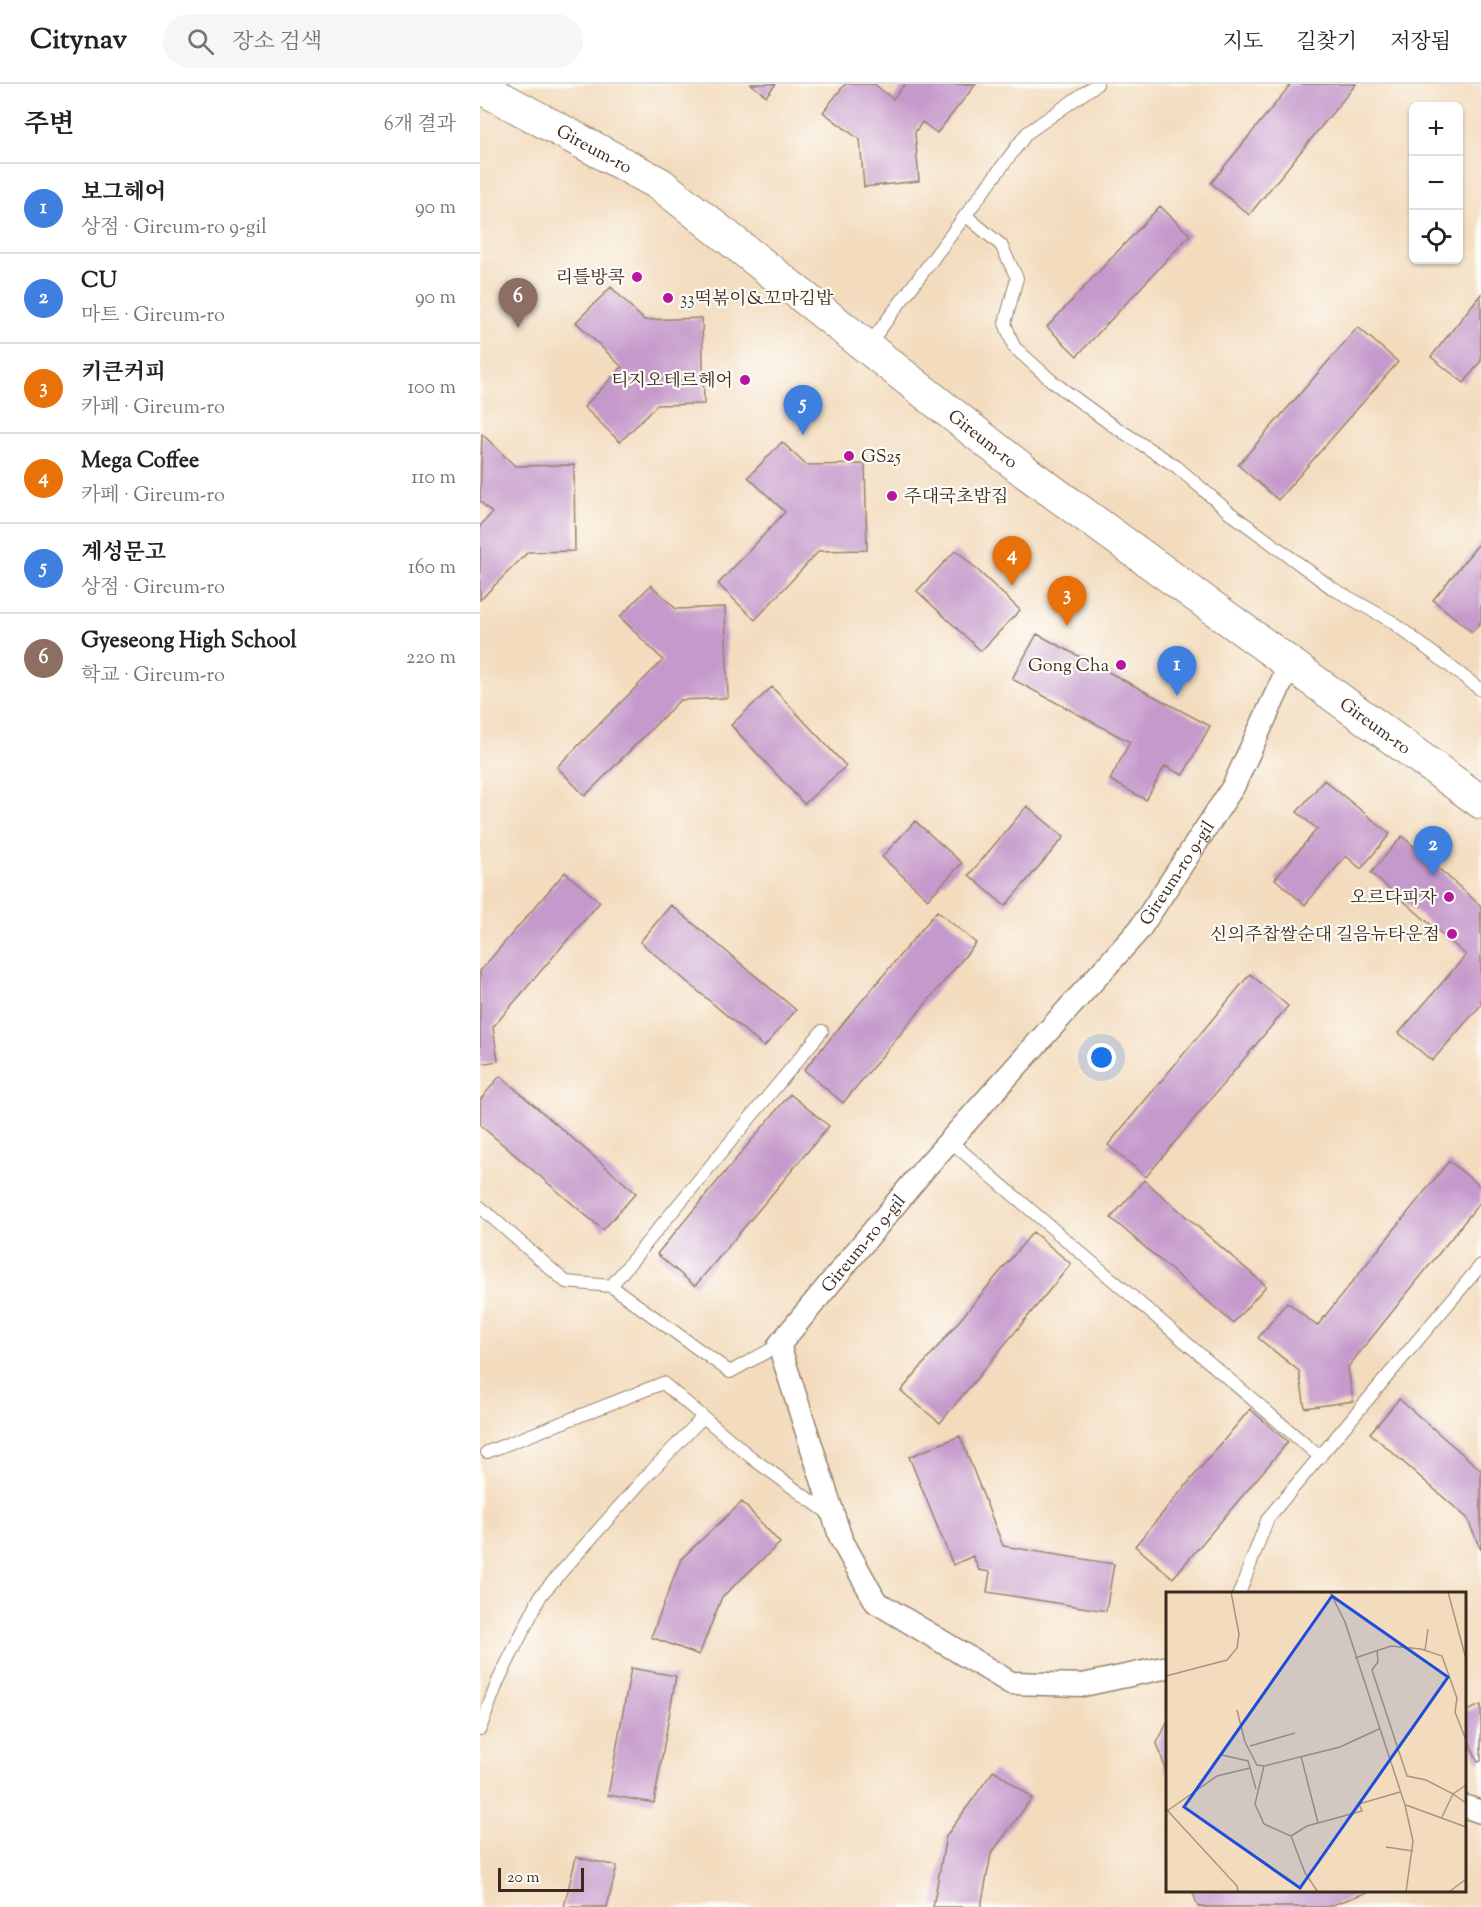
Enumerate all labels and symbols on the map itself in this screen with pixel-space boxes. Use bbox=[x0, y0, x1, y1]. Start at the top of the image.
street label: Gireum-ro bbox=[551, 119, 636, 182]
place label: 리틀방콕 bbox=[555, 266, 626, 292]
marker: 리틀방콕 bbox=[630, 270, 644, 284]
pin: 6 bbox=[498, 278, 537, 328]
place label: 33떡볶이&꼬마김밥 bbox=[680, 287, 834, 313]
marker: 33떡볶이&꼬마김밥 bbox=[661, 291, 675, 305]
place label: 티지오테르헤어 bbox=[611, 369, 733, 395]
marker: 티지오테르헤어 bbox=[738, 373, 752, 387]
pin: 5 bbox=[784, 386, 822, 435]
street label: Gireum-ro bbox=[942, 404, 1023, 476]
place label: GS25 bbox=[861, 445, 901, 471]
marker: GS25 bbox=[842, 449, 856, 463]
place label: 주대국초밥집 bbox=[904, 485, 1008, 511]
marker: 주대국초밥집 bbox=[885, 489, 899, 503]
pin: 4 bbox=[992, 536, 1032, 586]
pin: 3 bbox=[1048, 576, 1086, 626]
pin: 1 bbox=[1158, 646, 1196, 696]
place label: Gong Cha bbox=[1028, 654, 1109, 680]
marker: Gong Cha bbox=[1114, 658, 1128, 672]
street label: Gireum-ro bbox=[1333, 692, 1416, 762]
street label: Gireum-ro 9-gil bbox=[1134, 816, 1222, 931]
pin: 2 bbox=[1414, 826, 1452, 876]
place label: 오르다피자 bbox=[1350, 886, 1438, 912]
marker: 오르다피자 bbox=[1442, 890, 1456, 904]
place label: 신의주찹쌀순대 길음뉴타운점 bbox=[1210, 923, 1440, 949]
marker: 신의주찹쌀순대 길음뉴타운점 bbox=[1445, 927, 1459, 941]
your location bbox=[1087, 1043, 1116, 1072]
street label: Gireum-ro 9-gil bbox=[816, 1190, 913, 1299]
inset map bbox=[1166, 1592, 1466, 1892]
scale bar bbox=[498, 1865, 584, 1892]

